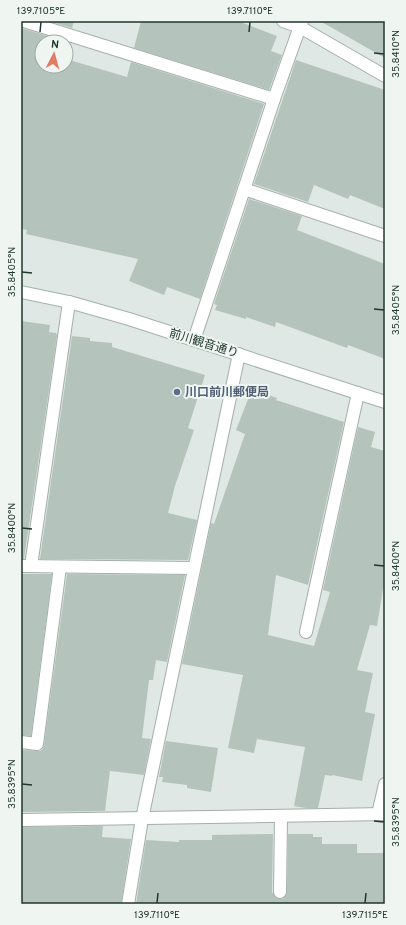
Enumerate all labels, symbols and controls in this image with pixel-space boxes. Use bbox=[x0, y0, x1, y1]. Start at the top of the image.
text: 139.7105°E bbox=[17, 5, 65, 18]
text: 139.7110°E bbox=[227, 5, 273, 18]
text: 35.8410°N bbox=[390, 30, 403, 78]
north arrow bbox=[34, 34, 74, 74]
text: N bbox=[50, 38, 60, 52]
text: 35.8405°N bbox=[6, 247, 19, 297]
text: 35.8405°N bbox=[390, 285, 403, 335]
street label: 前川観音通り bbox=[167, 326, 240, 362]
place label: 川口前川郵便局 bbox=[185, 385, 269, 401]
marker: 川口前川郵便局 bbox=[172, 387, 182, 397]
text: 35.8400°N bbox=[6, 503, 19, 553]
text: 35.8400°N bbox=[390, 541, 403, 591]
text: 35.8395°N bbox=[6, 759, 19, 809]
text: 35.8395°N bbox=[390, 797, 403, 847]
text: 139.7110°E bbox=[134, 909, 180, 922]
text: 139.7115°E bbox=[342, 909, 388, 922]

